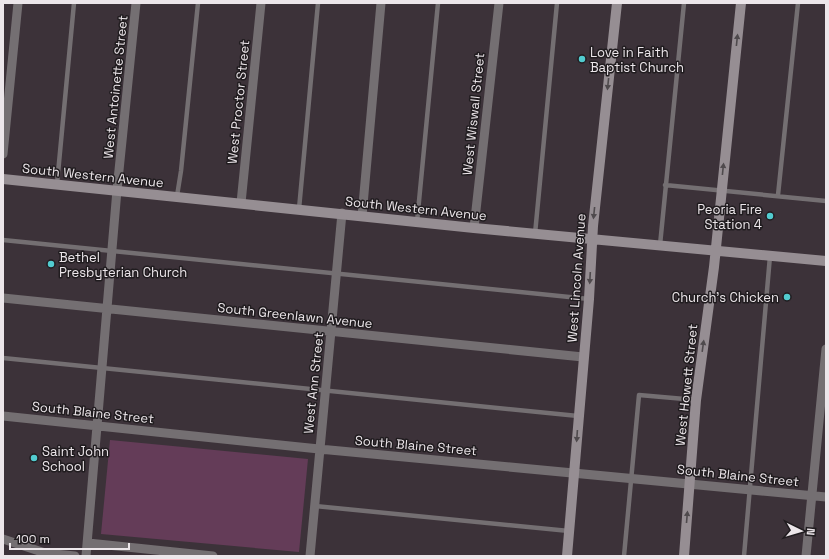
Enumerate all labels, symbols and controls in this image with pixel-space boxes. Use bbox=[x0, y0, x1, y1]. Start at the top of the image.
street label: West Antoinette Street bbox=[100, 14, 131, 160]
one-way arrow bbox=[734, 34, 740, 46]
street label: West Proctor Street bbox=[224, 39, 253, 165]
place label: Love in Faith Baptist Church bbox=[590, 44, 684, 76]
street label: West Wiswall Street bbox=[459, 52, 488, 176]
marker: Love in Faith Baptist Church bbox=[577, 54, 587, 64]
one-way arrow bbox=[605, 77, 612, 90]
street label: South Western Avenue bbox=[21, 160, 165, 191]
one-way arrow bbox=[720, 163, 726, 175]
street label: South Western Avenue bbox=[344, 193, 488, 224]
place label: Peoria Fire Station 4 bbox=[697, 201, 762, 233]
one-way arrow bbox=[591, 207, 598, 219]
marker: Peoria Fire Station 4 bbox=[765, 211, 775, 221]
street label: West Lincoln Avenue bbox=[564, 213, 589, 343]
place label: Bethel Presbyterian Church bbox=[59, 249, 187, 281]
marker: Bethel Presbyterian Church bbox=[46, 259, 56, 269]
one-way arrow bbox=[587, 272, 593, 285]
place label: Church's Chicken bbox=[672, 289, 779, 306]
marker: Church's Chicken bbox=[782, 292, 792, 302]
street label: South Greenlawn Avenue bbox=[217, 299, 373, 332]
street label: West Howett Street bbox=[672, 323, 701, 447]
street label: West Ann Street bbox=[300, 331, 327, 435]
one-way arrow bbox=[700, 340, 706, 352]
street label: South Blaine Street bbox=[31, 398, 155, 427]
one-way arrow bbox=[573, 430, 580, 442]
street label: South Blaine Street bbox=[354, 432, 478, 459]
place label: Saint John School bbox=[42, 443, 109, 475]
marker: Saint John School bbox=[29, 453, 39, 463]
street label: South Blaine Street bbox=[676, 461, 800, 490]
one-way arrow bbox=[684, 511, 691, 523]
north arrow bbox=[781, 511, 821, 551]
scale bar bbox=[10, 525, 129, 551]
text: N bbox=[804, 528, 818, 536]
text: 100 m bbox=[16, 531, 50, 547]

